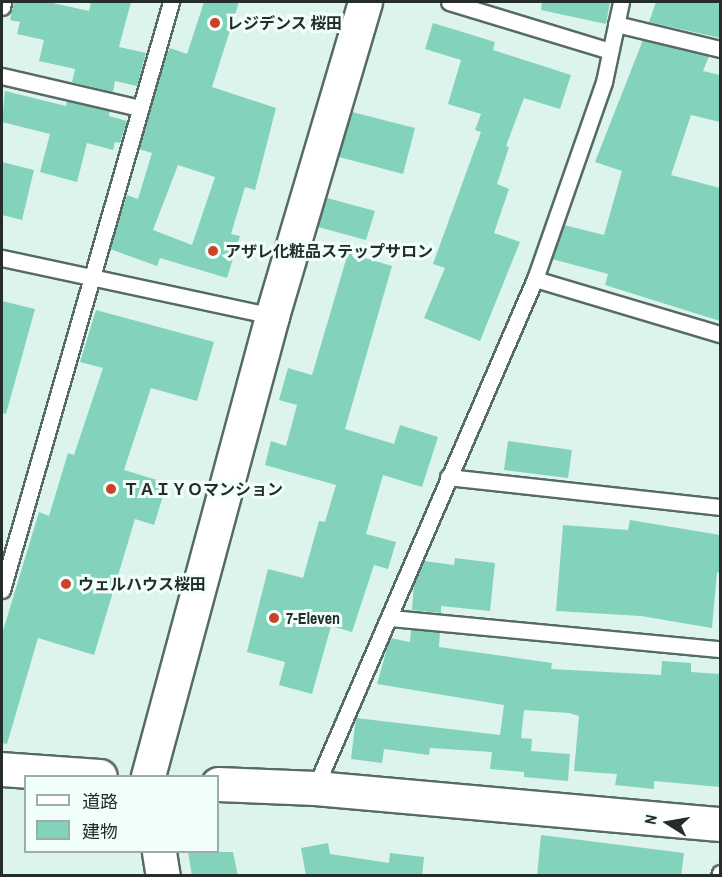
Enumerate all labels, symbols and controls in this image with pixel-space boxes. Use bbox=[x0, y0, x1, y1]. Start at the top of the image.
place label: レジデンス 桜田 bbox=[227, 13, 343, 33]
marker: レジデンス 桜田 bbox=[208, 16, 222, 30]
place label: アザレ化粧品ステップサロン bbox=[225, 241, 433, 261]
marker: アザレ化粧品ステップサロン bbox=[206, 244, 220, 258]
place label: ＴＡＩＹＯマンション bbox=[123, 479, 283, 499]
marker: ＴＡＩＹＯマンション bbox=[104, 482, 118, 496]
place label: ウェルハウス桜田 bbox=[78, 574, 206, 594]
marker: ウェルハウス桜田 bbox=[59, 577, 73, 591]
place label: 7-Eleven bbox=[286, 608, 340, 628]
marker: 7-Eleven bbox=[267, 611, 281, 625]
legend bbox=[24, 775, 219, 853]
text: 道路 bbox=[82, 789, 118, 814]
north arrow bbox=[638, 793, 698, 853]
text: N bbox=[639, 813, 662, 826]
text: 建物 bbox=[82, 819, 118, 844]

